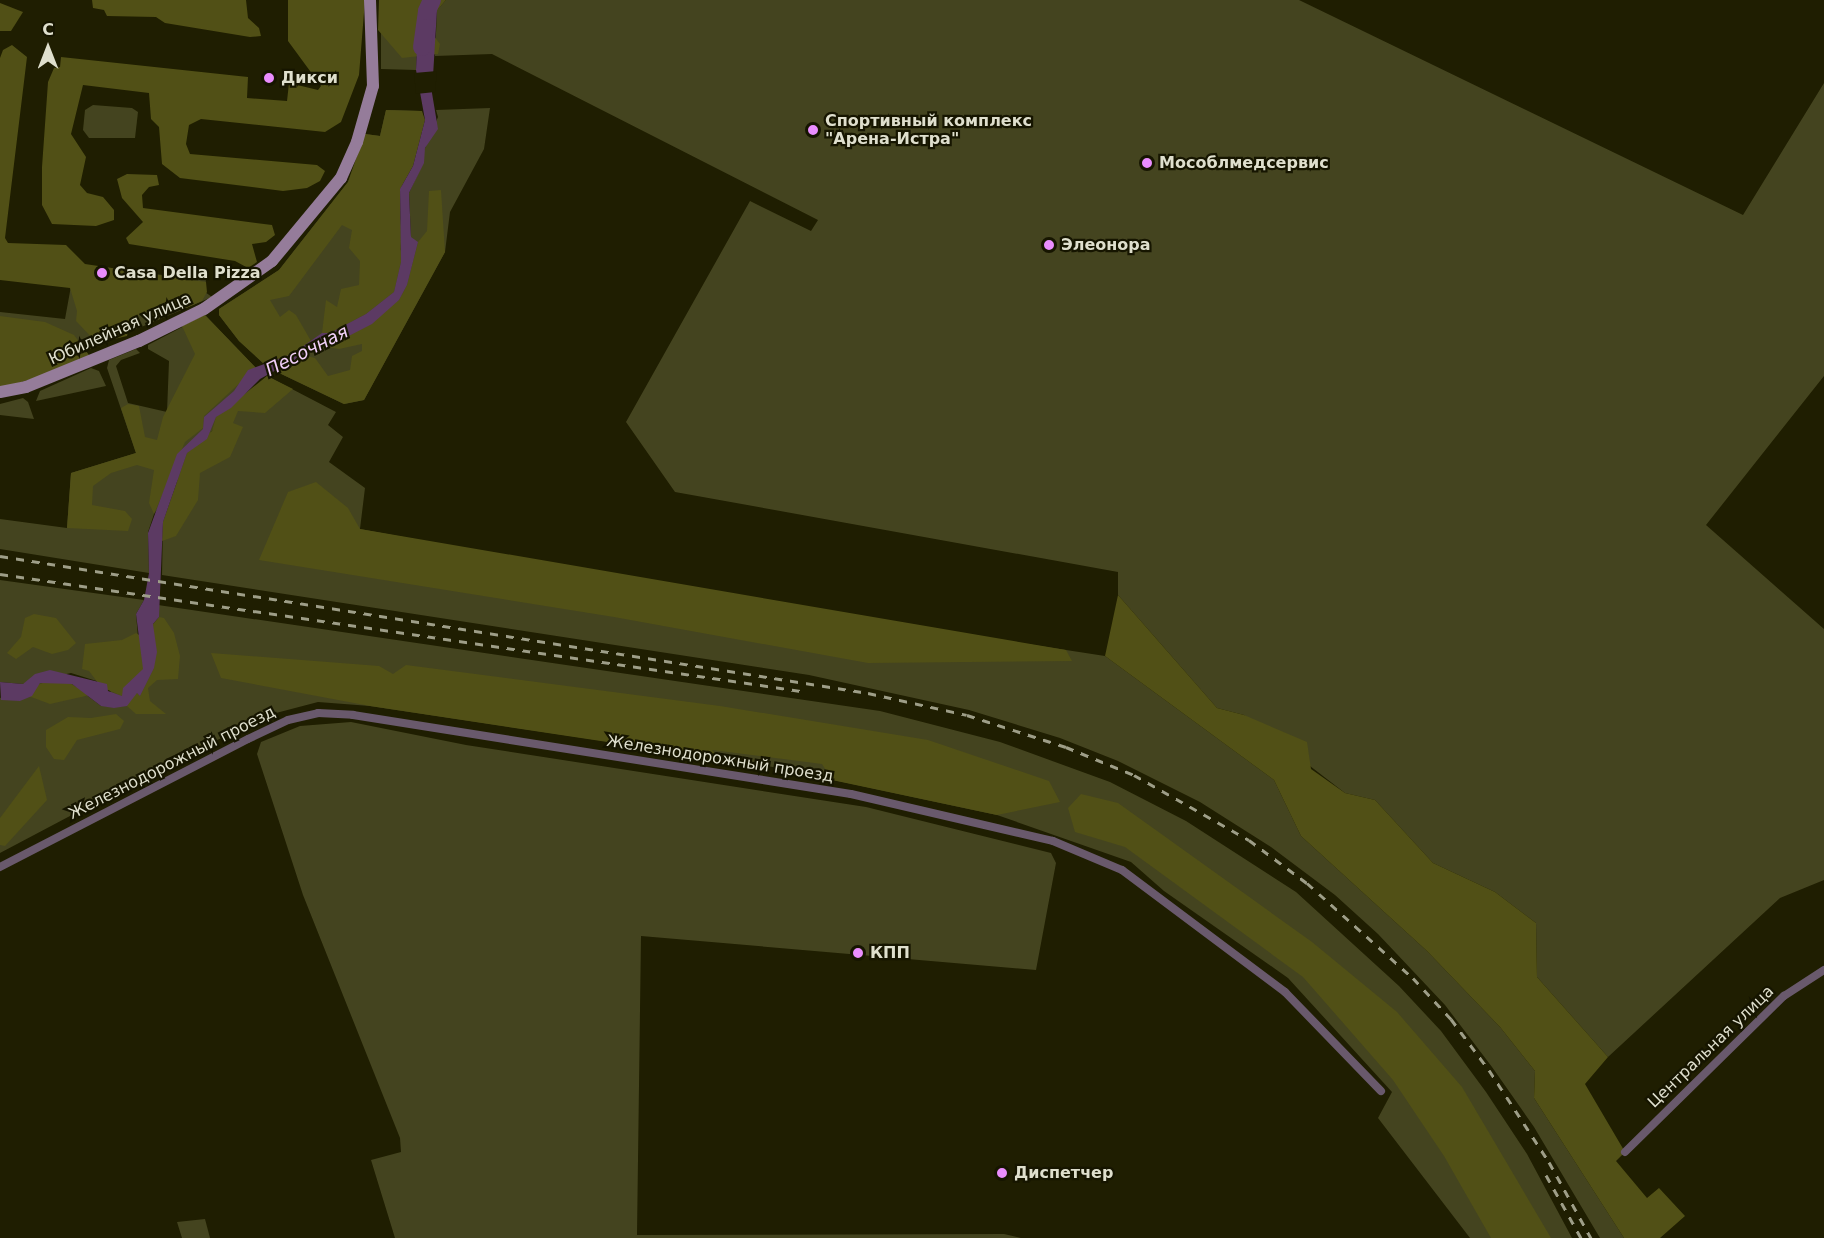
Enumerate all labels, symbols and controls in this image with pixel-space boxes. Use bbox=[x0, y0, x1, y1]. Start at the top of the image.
north arrow bbox=[18, 18, 78, 78]
text: С bbox=[42, 20, 54, 39]
place label: Дикси bbox=[281, 68, 338, 88]
marker: Дикси bbox=[262, 71, 276, 85]
place label: Спортивный комплекс "Арена-Истра" bbox=[825, 111, 1032, 149]
marker: Спортивный комплекс "Арена-Истра" bbox=[806, 123, 820, 137]
place label: Мособлмедсервис bbox=[1159, 153, 1329, 173]
marker: Мособлмедсервис bbox=[1140, 156, 1154, 170]
place label: Элеонора bbox=[1061, 235, 1151, 255]
marker: Элеонора bbox=[1042, 238, 1056, 252]
place label: Casa Della Pizza bbox=[114, 263, 261, 283]
marker: Casa Della Pizza bbox=[95, 266, 109, 280]
street label: Юбилейная улица bbox=[46, 289, 194, 369]
water label: Песочная bbox=[262, 321, 352, 381]
street label: Железнодорожный проезд bbox=[65, 702, 279, 824]
street label: Железнодорожный проезд bbox=[605, 732, 835, 786]
place label: КПП bbox=[870, 943, 910, 963]
marker: КПП bbox=[851, 946, 865, 960]
street label: Центральная улица bbox=[1644, 982, 1778, 1112]
place label: Диспетчер bbox=[1014, 1163, 1113, 1183]
marker: Диспетчер bbox=[995, 1166, 1009, 1180]

